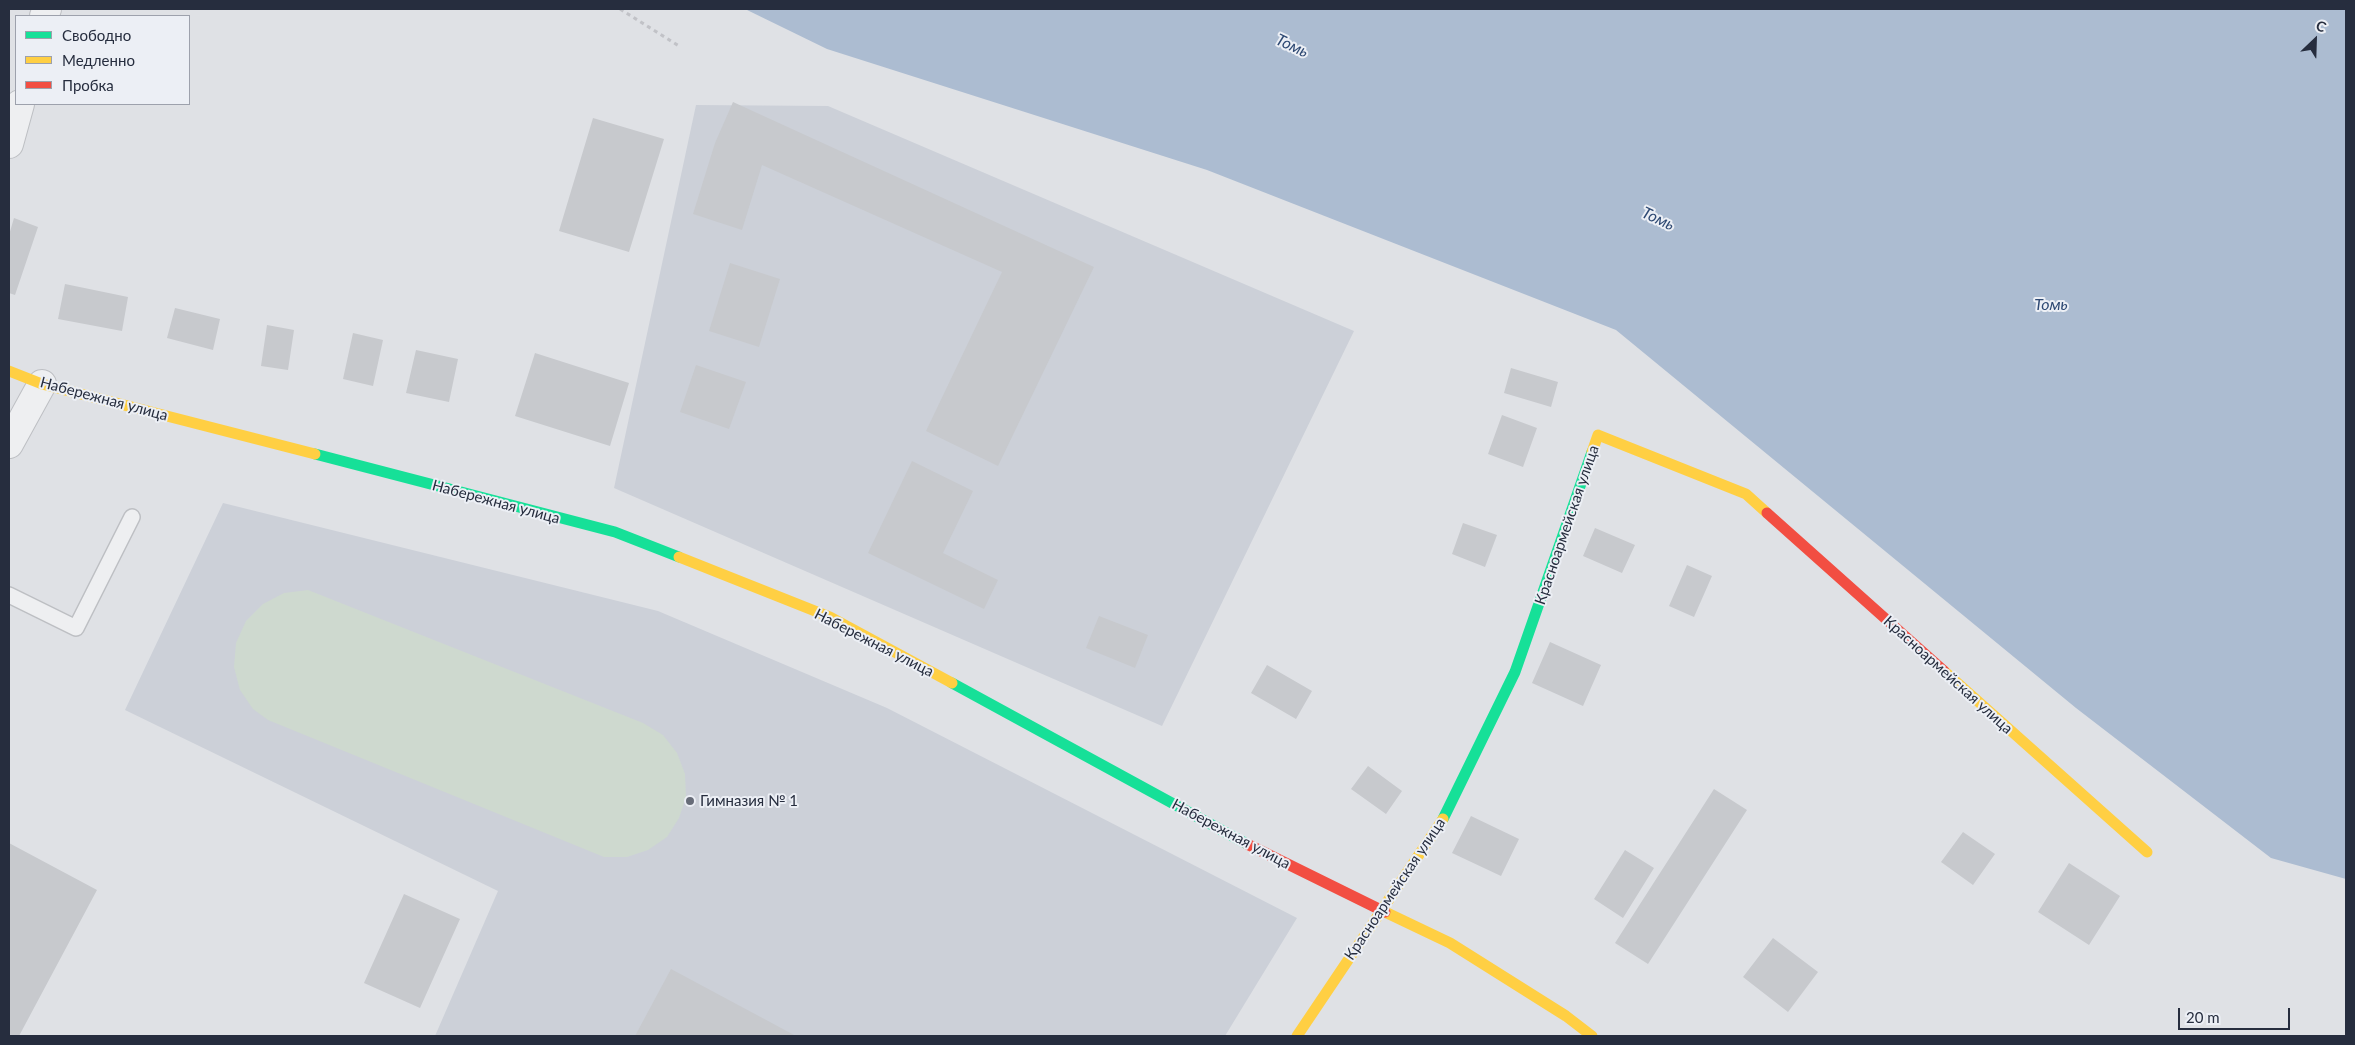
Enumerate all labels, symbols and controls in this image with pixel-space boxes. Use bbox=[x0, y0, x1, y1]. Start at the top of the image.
legend bbox=[15, 15, 190, 105]
north arrow bbox=[2290, 15, 2340, 65]
text: С bbox=[2314, 16, 2329, 35]
text: Свободно bbox=[62, 26, 131, 44]
water label: Томь bbox=[1273, 30, 1311, 62]
text: Медленно bbox=[62, 51, 135, 69]
text: Пробка bbox=[62, 76, 114, 94]
water label: Томь bbox=[1639, 203, 1677, 235]
water label: Томь bbox=[2034, 295, 2068, 315]
street label: Набережная улица bbox=[38, 373, 170, 425]
street label: Красноармейская улица bbox=[1531, 443, 1603, 607]
street label: Набережная улица bbox=[430, 476, 562, 528]
street label: Набережная улица bbox=[811, 605, 937, 681]
street label: Красноармейская улица bbox=[1880, 612, 2016, 738]
place label: Гимназия № 1 bbox=[700, 792, 798, 810]
marker: Гимназия № 1 bbox=[684, 795, 696, 807]
street label: Набережная улица bbox=[1169, 795, 1293, 873]
street label: Красноармейская улица bbox=[1341, 815, 1449, 963]
scale bar bbox=[2180, 998, 2292, 1030]
text: 20 m bbox=[2186, 1008, 2220, 1026]

